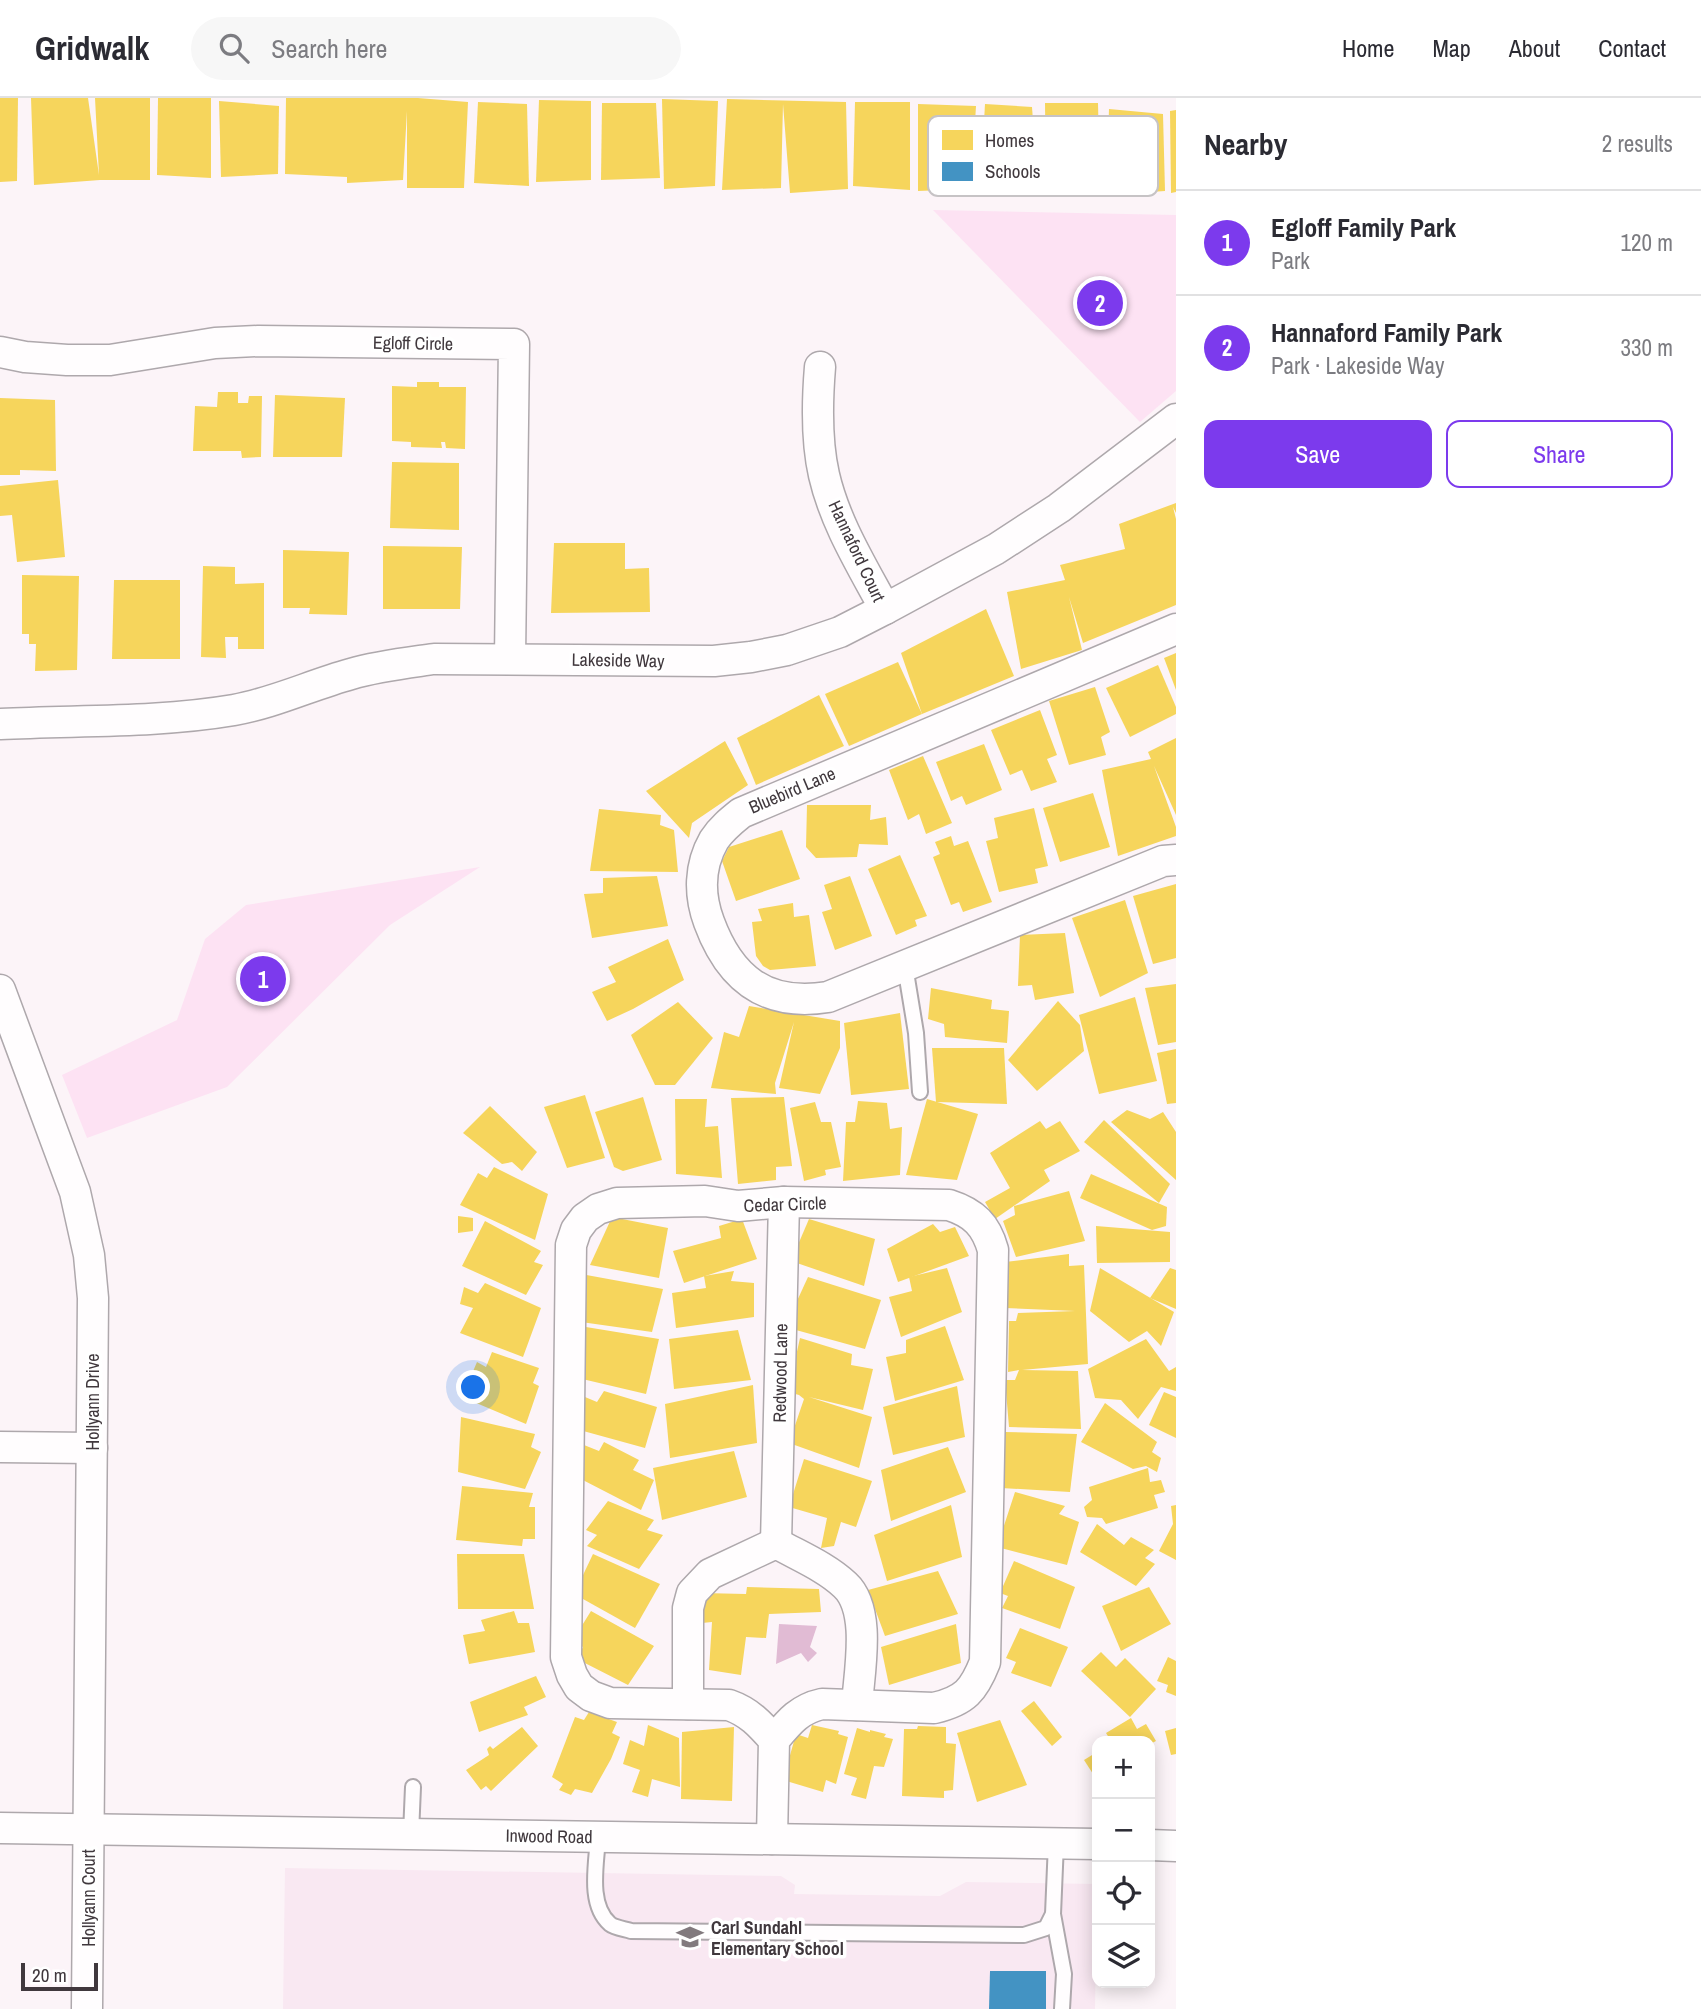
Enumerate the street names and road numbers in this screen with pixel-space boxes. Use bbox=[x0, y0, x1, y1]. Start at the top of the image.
street label: Egloff Circle bbox=[373, 330, 453, 356]
street label: Hannaford Court bbox=[823, 496, 891, 606]
street label: Lakeside Way bbox=[571, 647, 665, 673]
street label: Bluebird Lane bbox=[745, 761, 839, 819]
street label: Cedar Circle bbox=[743, 1190, 827, 1218]
street label: Redwood Lane bbox=[767, 1323, 793, 1423]
street label: Hollyann Drive bbox=[80, 1354, 105, 1450]
street label: Inwood Road bbox=[505, 1823, 593, 1849]
street label: Hollyann Court bbox=[76, 1849, 101, 1947]

